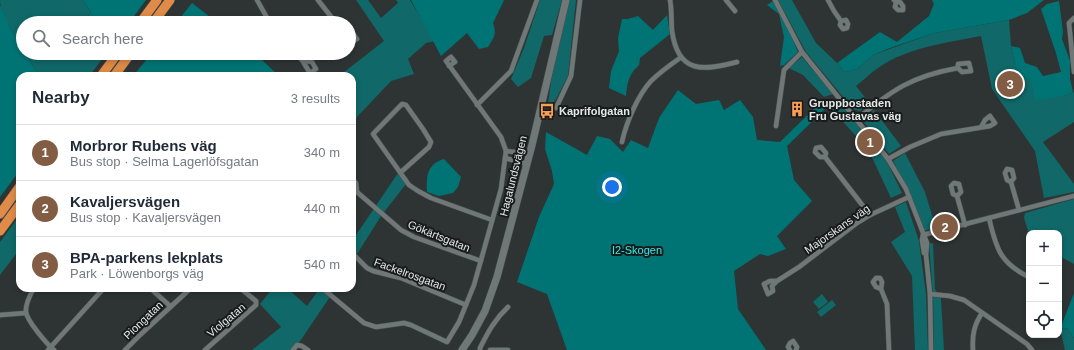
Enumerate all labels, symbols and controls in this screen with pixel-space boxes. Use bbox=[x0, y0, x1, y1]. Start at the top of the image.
search box bbox=[16, 16, 356, 60]
icon: search bbox=[30, 27, 52, 49]
text: Search here bbox=[62, 30, 144, 47]
pin: 3 bbox=[997, 69, 1023, 99]
text: Nearby bbox=[32, 88, 90, 107]
text: 3 results bbox=[291, 91, 340, 106]
place label: Gruppbostaden Fru Gustavas väg bbox=[809, 97, 901, 122]
building icon: Gruppbostaden Fru Gustavas väg bbox=[788, 100, 806, 118]
bus stop icon: Kaprifolgatan bbox=[538, 102, 556, 120]
place label: Kaprifolgatan bbox=[559, 105, 630, 117]
pin: 1 bbox=[857, 127, 883, 157]
street label: Hagalundsvägen bbox=[497, 134, 529, 218]
text: Morbror Rubens väg bbox=[70, 137, 217, 154]
text: 1 bbox=[41, 145, 49, 160]
text: 340 m bbox=[304, 145, 340, 160]
text: Bus stop · Selma Lagerlöfsgatan bbox=[70, 154, 259, 169]
your location bbox=[602, 177, 622, 197]
text: Kavaljersvägen bbox=[70, 193, 180, 210]
text: 2 bbox=[41, 201, 49, 216]
text: 440 m bbox=[304, 201, 340, 216]
street label: Majorskans väg bbox=[802, 202, 872, 256]
text: Bus stop · Kavaljersvägen bbox=[70, 210, 221, 225]
pin: 2 bbox=[932, 212, 958, 242]
street label: Gökärtsgatan bbox=[406, 218, 472, 254]
map controls bbox=[1026, 230, 1062, 338]
button: + bbox=[1026, 230, 1062, 266]
park label: I2-Skogen bbox=[612, 244, 662, 256]
text: BPA-parkens lekplats bbox=[70, 249, 223, 266]
street label: Fackelrosgatan bbox=[373, 255, 447, 293]
text: 3 bbox=[41, 257, 49, 272]
text: 540 m bbox=[304, 257, 340, 272]
text: Park · Löwenborgs väg bbox=[70, 266, 204, 281]
button: − bbox=[1026, 266, 1062, 302]
street label: Piongatan bbox=[121, 298, 165, 342]
street label: Violgatan bbox=[205, 301, 247, 339]
button: locate bbox=[1026, 302, 1062, 338]

